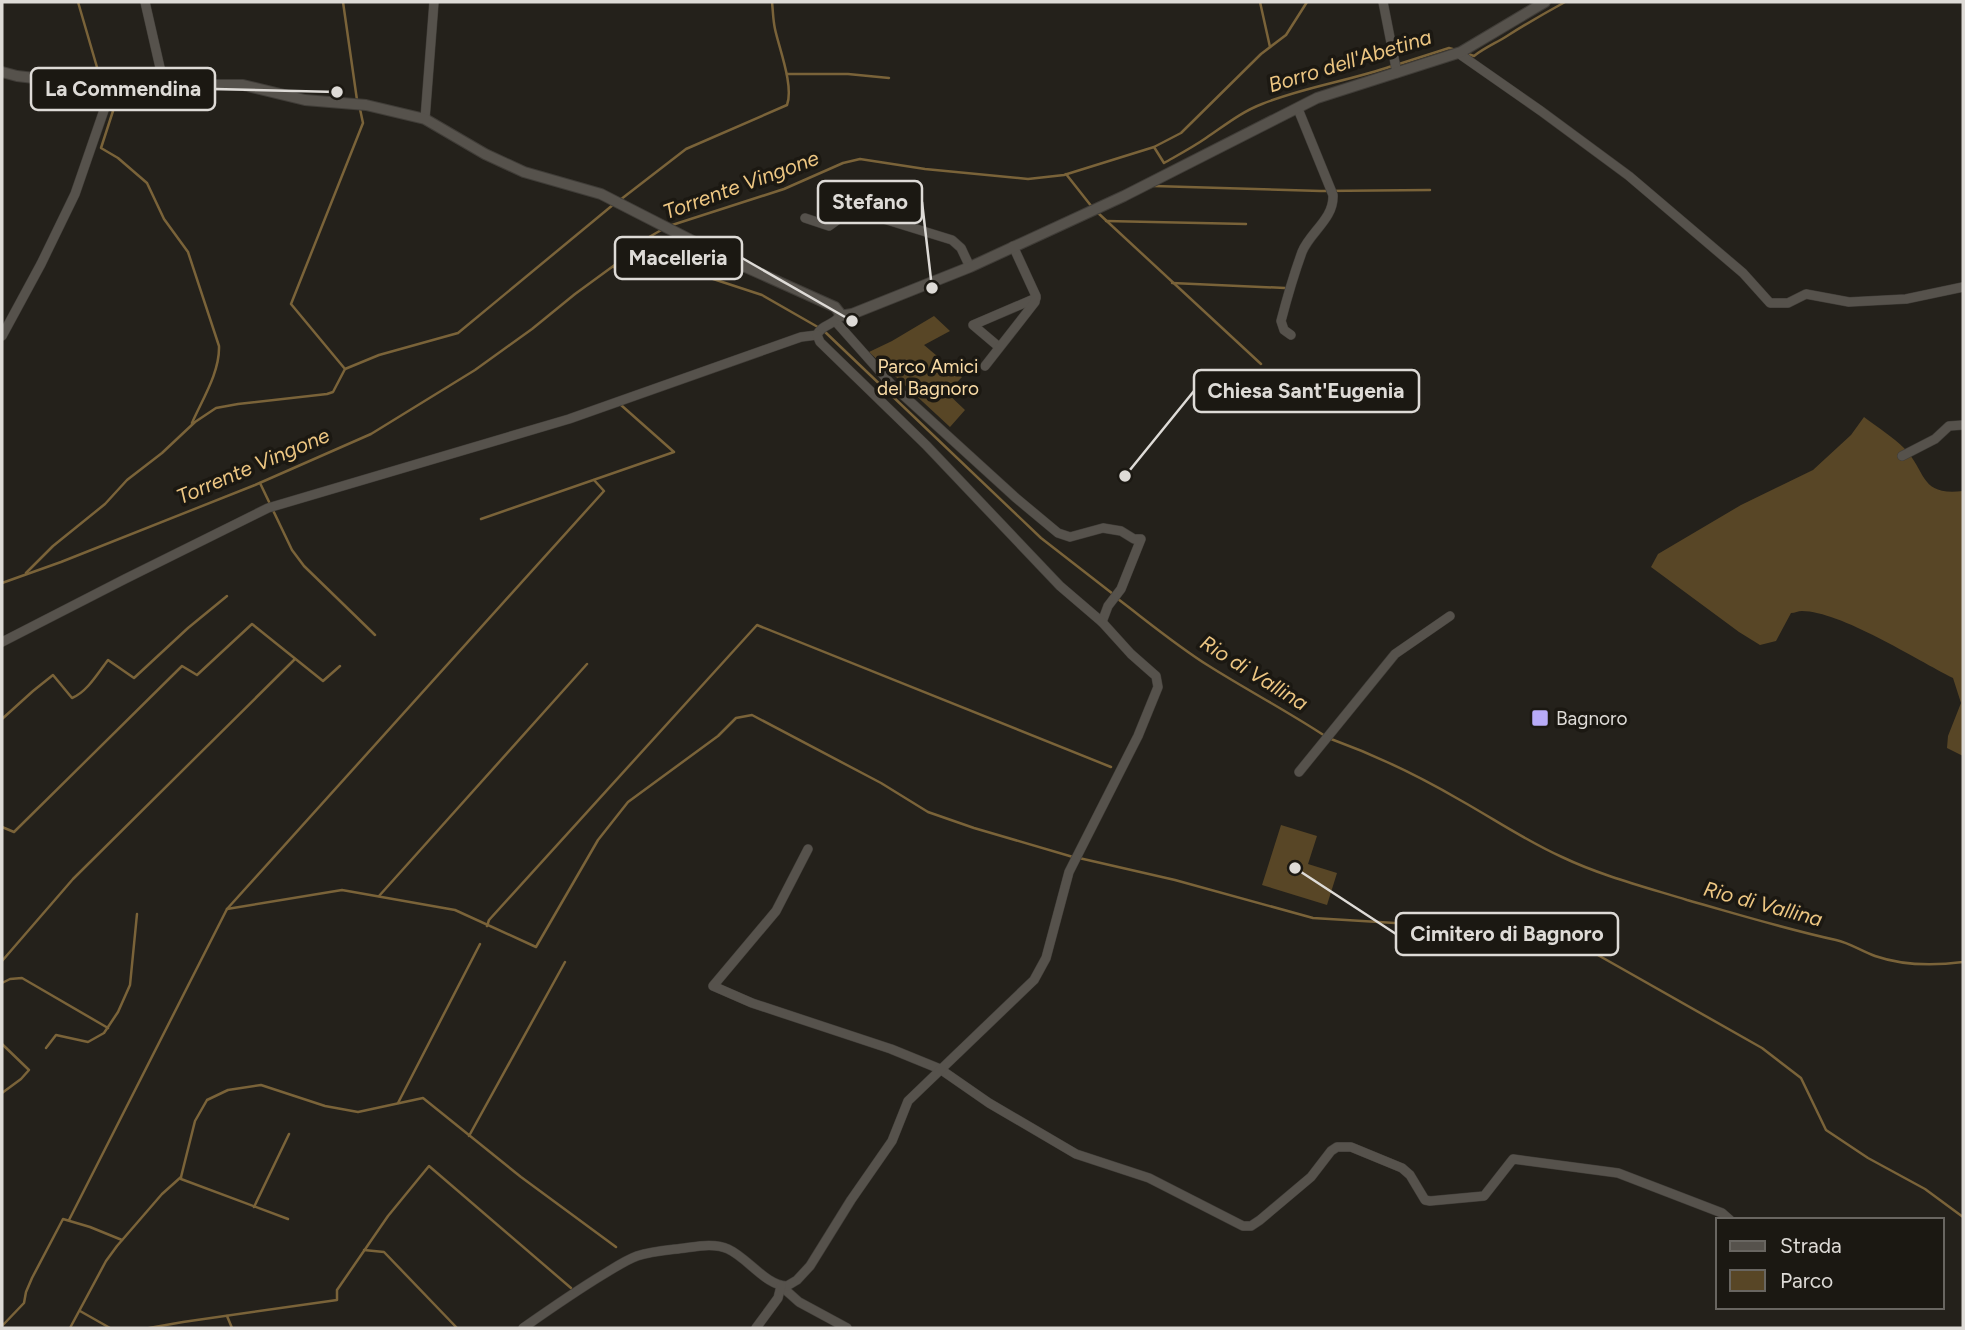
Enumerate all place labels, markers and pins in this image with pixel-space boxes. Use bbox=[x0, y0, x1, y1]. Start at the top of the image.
callout: La Commendina bbox=[31, 68, 215, 110]
callout: Stefano bbox=[818, 181, 922, 223]
callout: Macelleria bbox=[615, 237, 742, 279]
callout: Chiesa Sant'Eugenia bbox=[1194, 370, 1419, 412]
place label: Bagnoro bbox=[1556, 707, 1628, 730]
marker: Bagnoro bbox=[1530, 708, 1550, 728]
callout: Cimitero di Bagnoro bbox=[1396, 913, 1618, 955]

